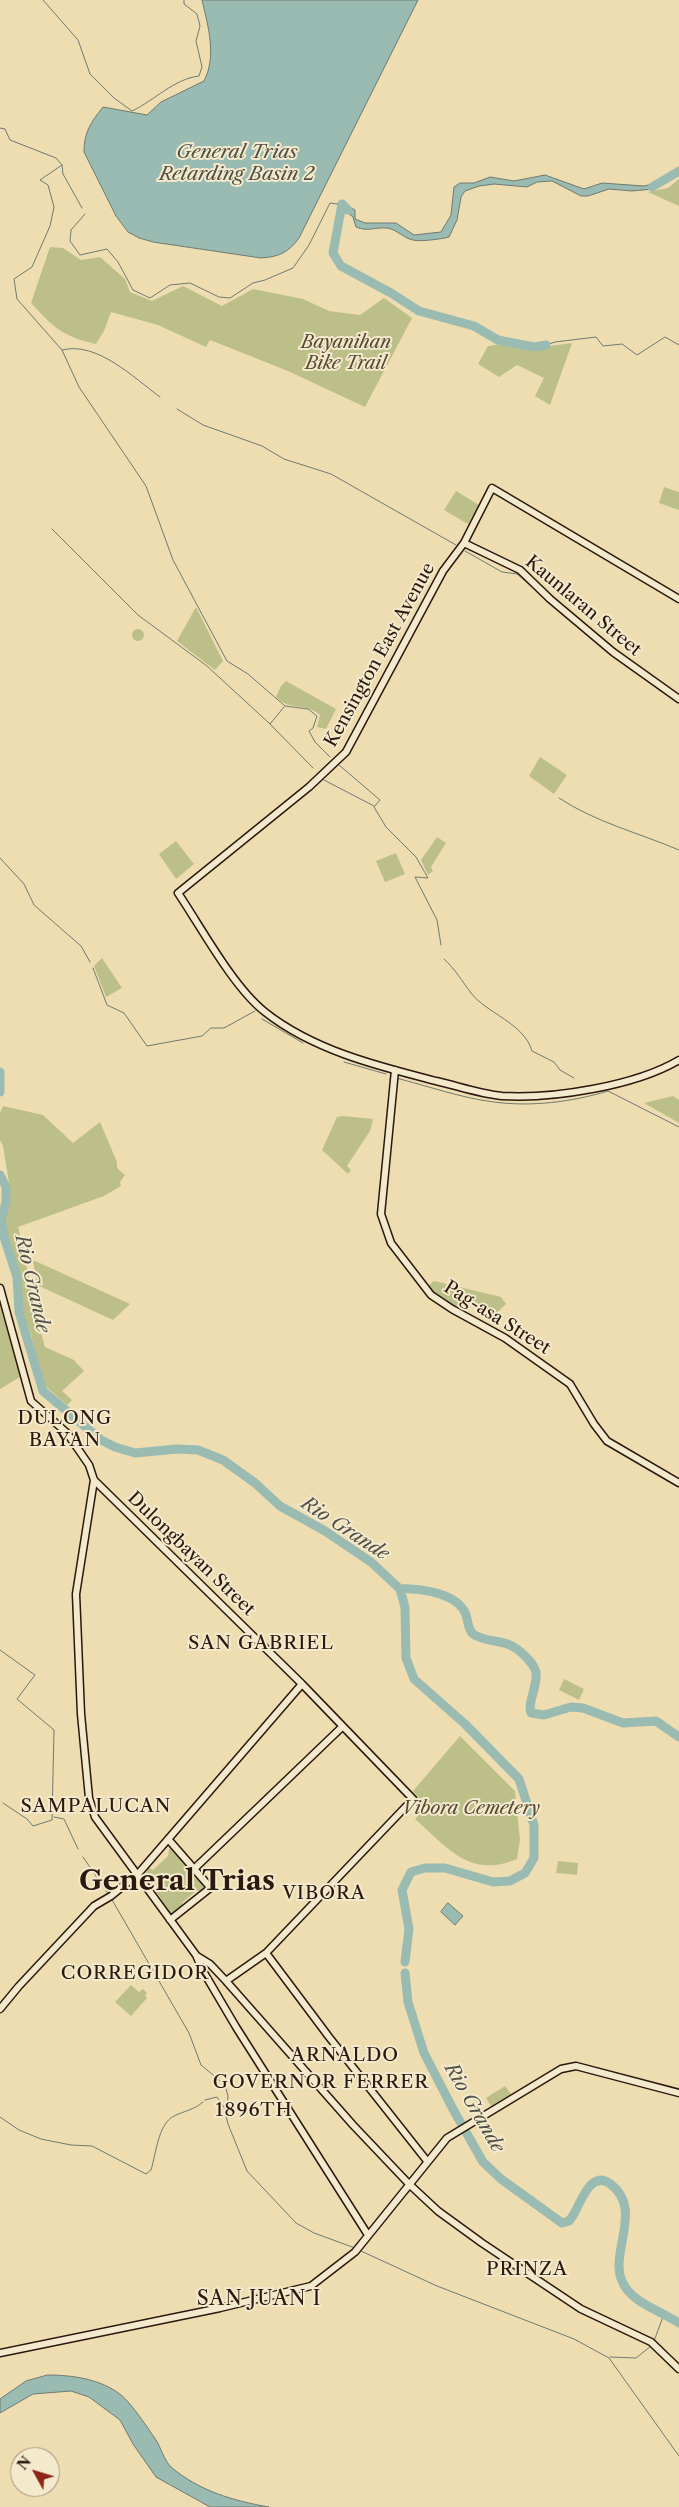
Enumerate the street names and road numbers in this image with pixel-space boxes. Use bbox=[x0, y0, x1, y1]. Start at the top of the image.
street label: Kaunlaran Street bbox=[521, 551, 645, 661]
street label: Kensington East Avenue bbox=[320, 559, 440, 751]
street label: Pag-asa Street bbox=[440, 1277, 554, 1359]
street label: Dulongbayan Street bbox=[123, 1488, 259, 1620]

